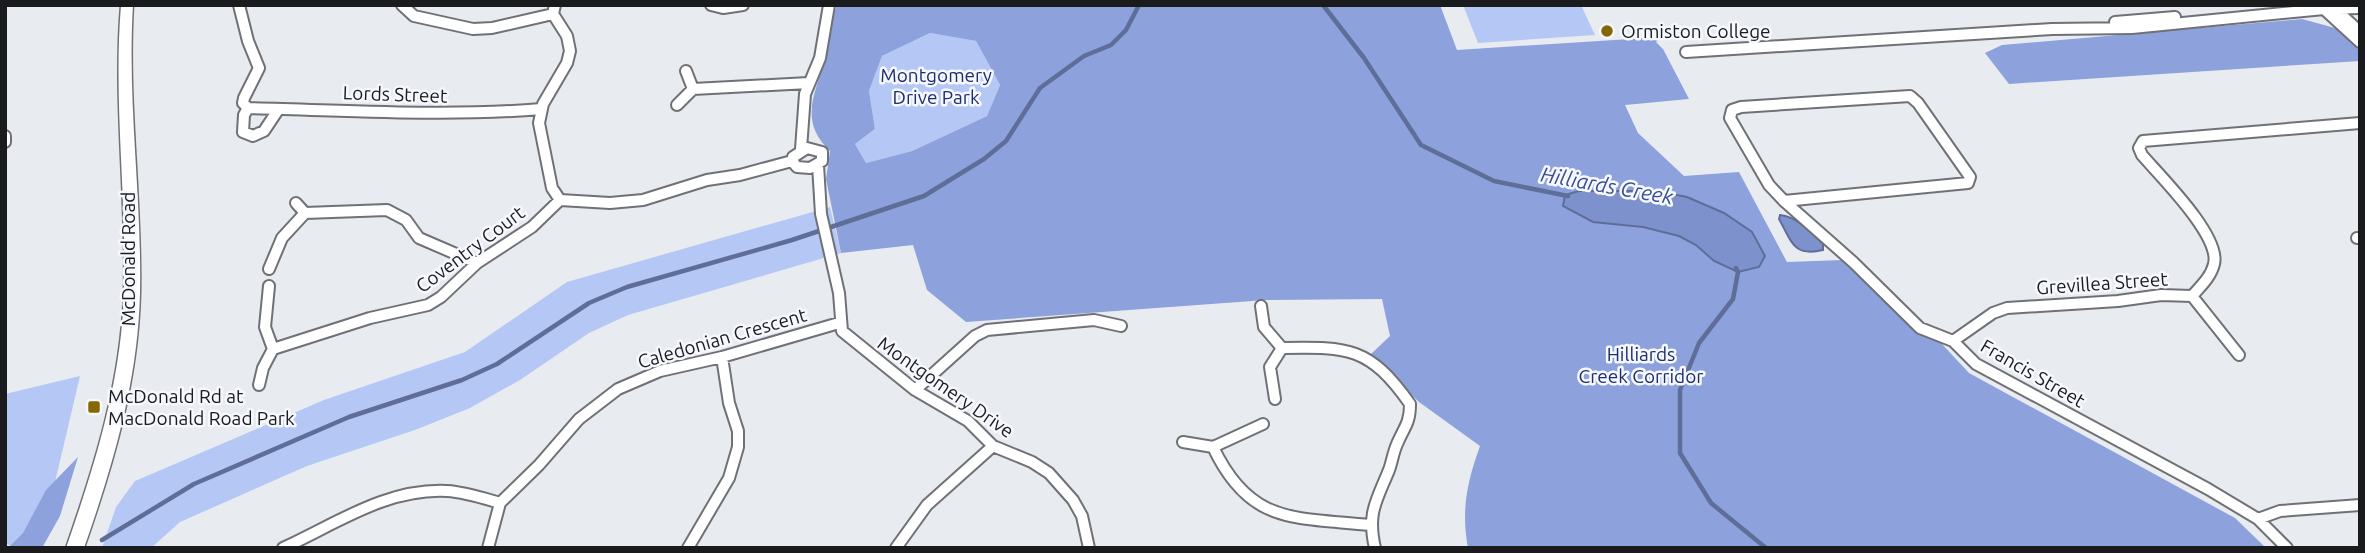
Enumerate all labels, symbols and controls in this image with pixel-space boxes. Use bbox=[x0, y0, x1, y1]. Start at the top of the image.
place label: Ormiston College bbox=[1621, 20, 1771, 42]
marker: Ormiston College bbox=[1599, 23, 1615, 39]
park label: Montgomery Drive Park bbox=[880, 64, 992, 108]
street label: Lords Street bbox=[342, 81, 448, 107]
water label: Hilliards Creek bbox=[1539, 162, 1676, 209]
street label: McDonald Road bbox=[117, 192, 139, 326]
street label: Coventry Court bbox=[411, 201, 529, 297]
street label: Grevillea Street bbox=[2036, 267, 2169, 299]
street label: Caledonian Crescent bbox=[635, 303, 810, 373]
street label: Montgomery Drive bbox=[874, 332, 1018, 442]
street label: Francis Street bbox=[1977, 334, 2089, 412]
park label: Hilliards Creek Corridor bbox=[1579, 343, 1703, 387]
place label: McDonald Rd at MacDonald Road Park bbox=[108, 385, 295, 429]
marker: McDonald Rd at MacDonald Road Park bbox=[86, 399, 102, 415]

